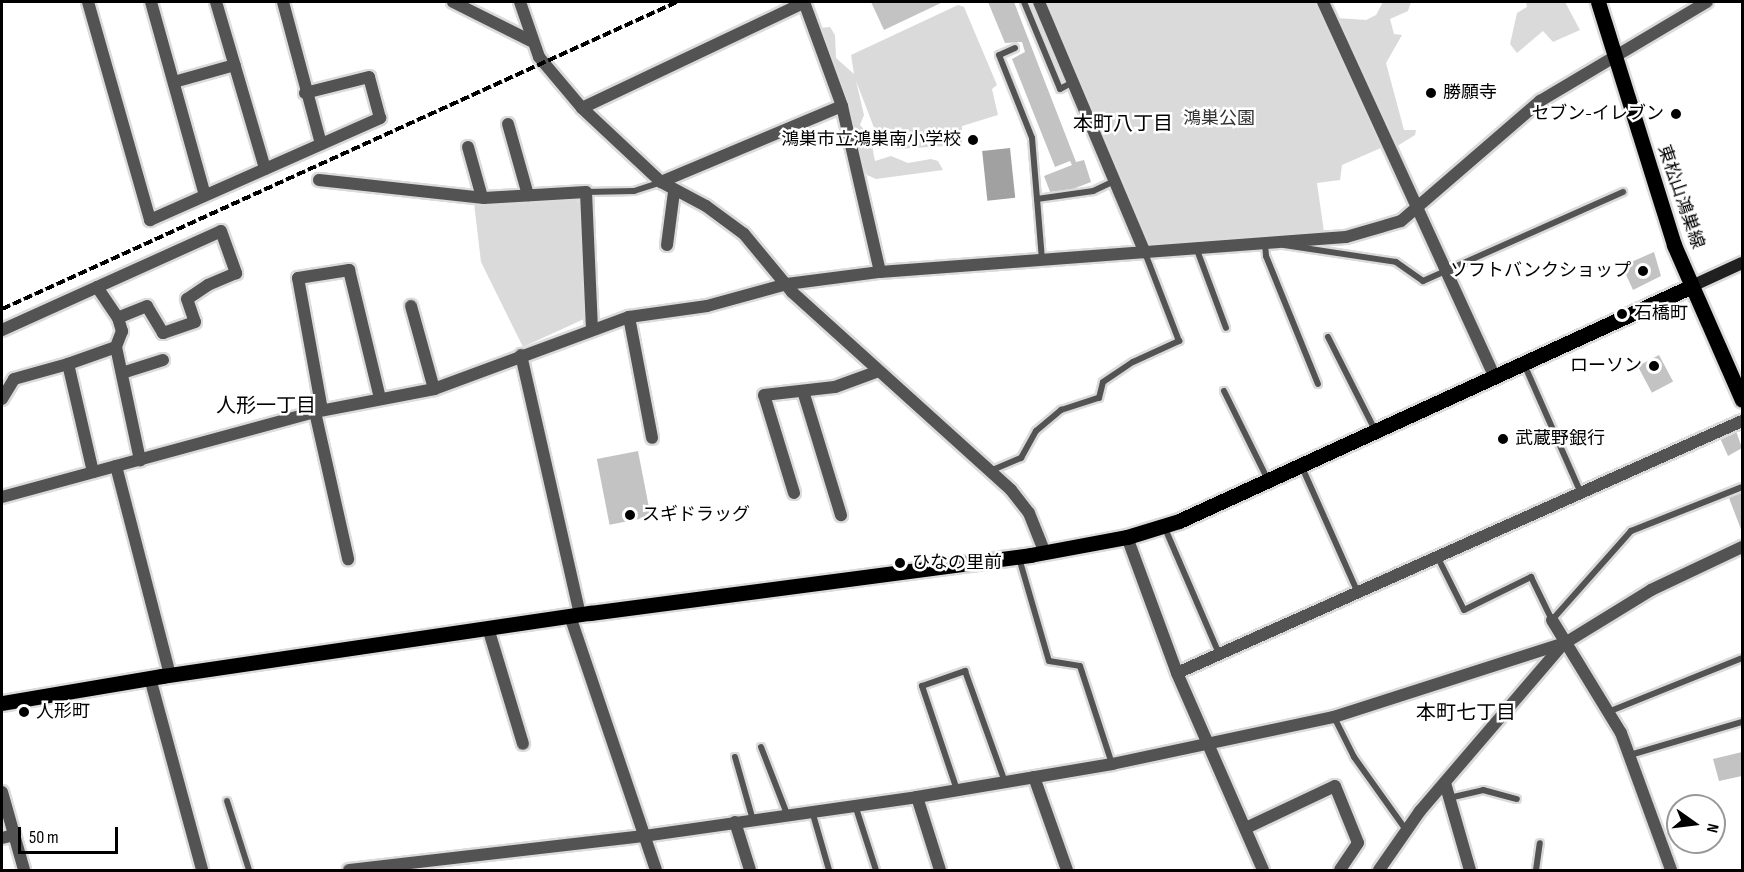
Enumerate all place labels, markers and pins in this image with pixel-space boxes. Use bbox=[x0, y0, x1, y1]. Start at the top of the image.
place label: 勝願寺 bbox=[1443, 82, 1497, 104]
marker: 勝願寺 bbox=[1424, 86, 1438, 100]
place label: セブン-イレブン bbox=[1531, 103, 1664, 125]
marker: セブン-イレブン bbox=[1669, 107, 1683, 121]
place label: 鴻巣市立鴻巣南小学校 bbox=[781, 129, 961, 151]
marker: 鴻巣市立鴻巣南小学校 bbox=[966, 133, 980, 147]
place label: ソフトバンクショップ bbox=[1451, 260, 1631, 282]
marker: ソフトバンクショップ bbox=[1636, 264, 1650, 278]
place label: 石橋町 bbox=[1634, 303, 1688, 325]
marker: 石橋町 bbox=[1615, 307, 1629, 321]
place label: ローソン bbox=[1570, 355, 1642, 377]
marker: ローソン bbox=[1647, 359, 1661, 373]
place label: 武蔵野銀行 bbox=[1515, 428, 1605, 450]
marker: 武蔵野銀行 bbox=[1496, 432, 1510, 446]
place label: スギドラッグ bbox=[642, 504, 750, 526]
marker: スギドラッグ bbox=[623, 508, 637, 522]
place label: ひなの里前 bbox=[912, 552, 1002, 574]
marker: ひなの里前 bbox=[893, 556, 907, 570]
place label: 人形町 bbox=[36, 701, 90, 723]
marker: 人形町 bbox=[17, 705, 31, 719]

